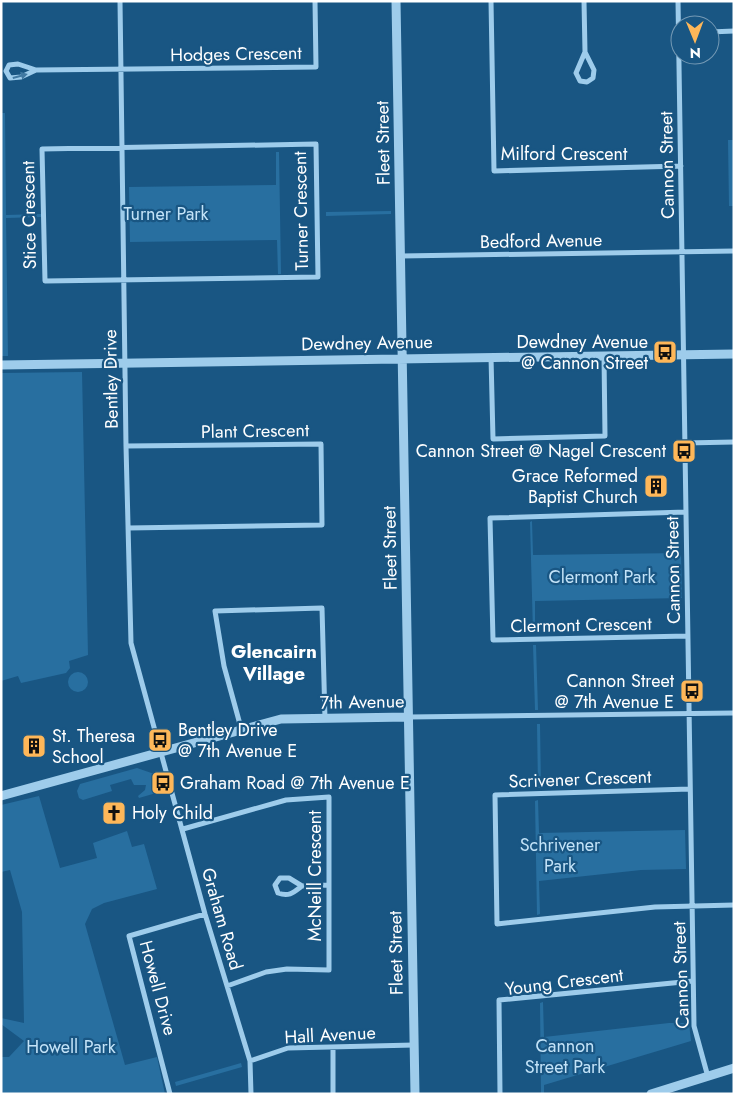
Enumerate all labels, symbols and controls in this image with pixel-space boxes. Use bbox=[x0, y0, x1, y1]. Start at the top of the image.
north arrow bbox=[670, 15, 720, 65]
street label: Hodges Crescent bbox=[170, 40, 303, 68]
text: N bbox=[689, 43, 701, 63]
one-way arrow bbox=[12, 72, 27, 80]
street label: Fleet Street bbox=[369, 100, 397, 185]
street label: Cannon Street bbox=[653, 110, 681, 219]
street label: Milford Crescent bbox=[501, 141, 628, 167]
street label: Turner Crescent bbox=[287, 150, 315, 271]
street label: Stice Crescent bbox=[15, 160, 43, 269]
park label: Turner Park bbox=[124, 201, 209, 227]
street label: Bedford Avenue bbox=[480, 227, 602, 255]
street label: Bentley Drive bbox=[97, 329, 125, 429]
street label: Dewdney Avenue bbox=[301, 329, 433, 357]
place label: Dewdney Avenue @ Cannon Street bbox=[516, 329, 649, 376]
bus stop icon: Dewdney Avenue @ Cannon Street bbox=[652, 339, 678, 365]
street label: Plant Crescent bbox=[201, 417, 310, 445]
place label: Cannon Street @ Nagel Crescent bbox=[416, 438, 667, 464]
bus stop icon: Cannon Street @ Nagel Crescent bbox=[671, 438, 697, 464]
place label: Grace Reformed Baptist Church bbox=[512, 463, 638, 510]
building icon: Grace Reformed Baptist Church bbox=[643, 473, 669, 499]
street label: Fleet Street bbox=[376, 505, 404, 590]
street label: Cannon Street bbox=[659, 515, 687, 624]
park label: Clermont Park bbox=[548, 564, 656, 590]
street label: Clermont Crescent bbox=[510, 611, 653, 639]
district label: Glencairn Village bbox=[231, 638, 317, 687]
place label: Cannon Street @ 7th Avenue E bbox=[555, 668, 675, 715]
bus stop icon: Cannon Street @ 7th Avenue E bbox=[679, 678, 705, 704]
street label: 7th Avenue bbox=[319, 688, 405, 716]
place label: Bentley Drive @ 7th Avenue E bbox=[178, 717, 297, 764]
place label: St. Theresa School bbox=[52, 723, 135, 770]
bus stop icon: Bentley Drive @ 7th Avenue E bbox=[147, 727, 173, 753]
building icon: St. Theresa School bbox=[21, 733, 47, 759]
street label: Scrivener Crescent bbox=[508, 763, 653, 794]
bus stop icon: Graham Road @ 7th Avenue E bbox=[150, 770, 176, 796]
place label: Graham Road @ 7th Avenue E bbox=[180, 770, 410, 796]
church icon: Holy Child bbox=[101, 800, 127, 826]
place label: Holy Child bbox=[132, 800, 213, 826]
street label: McNeill Crescent bbox=[302, 810, 328, 942]
park label: Schrivener Park bbox=[520, 832, 601, 879]
street label: Graham Road bbox=[195, 865, 249, 973]
street label: Fleet Street bbox=[382, 910, 410, 995]
street label: Cannon Street bbox=[666, 920, 696, 1029]
street label: Howell Drive bbox=[133, 938, 183, 1038]
street label: Young Crescent bbox=[503, 962, 625, 1002]
street label: Hall Avenue bbox=[284, 1020, 376, 1050]
park label: Cannon Street Park bbox=[525, 1033, 605, 1080]
park label: Howell Park bbox=[26, 1034, 116, 1060]

